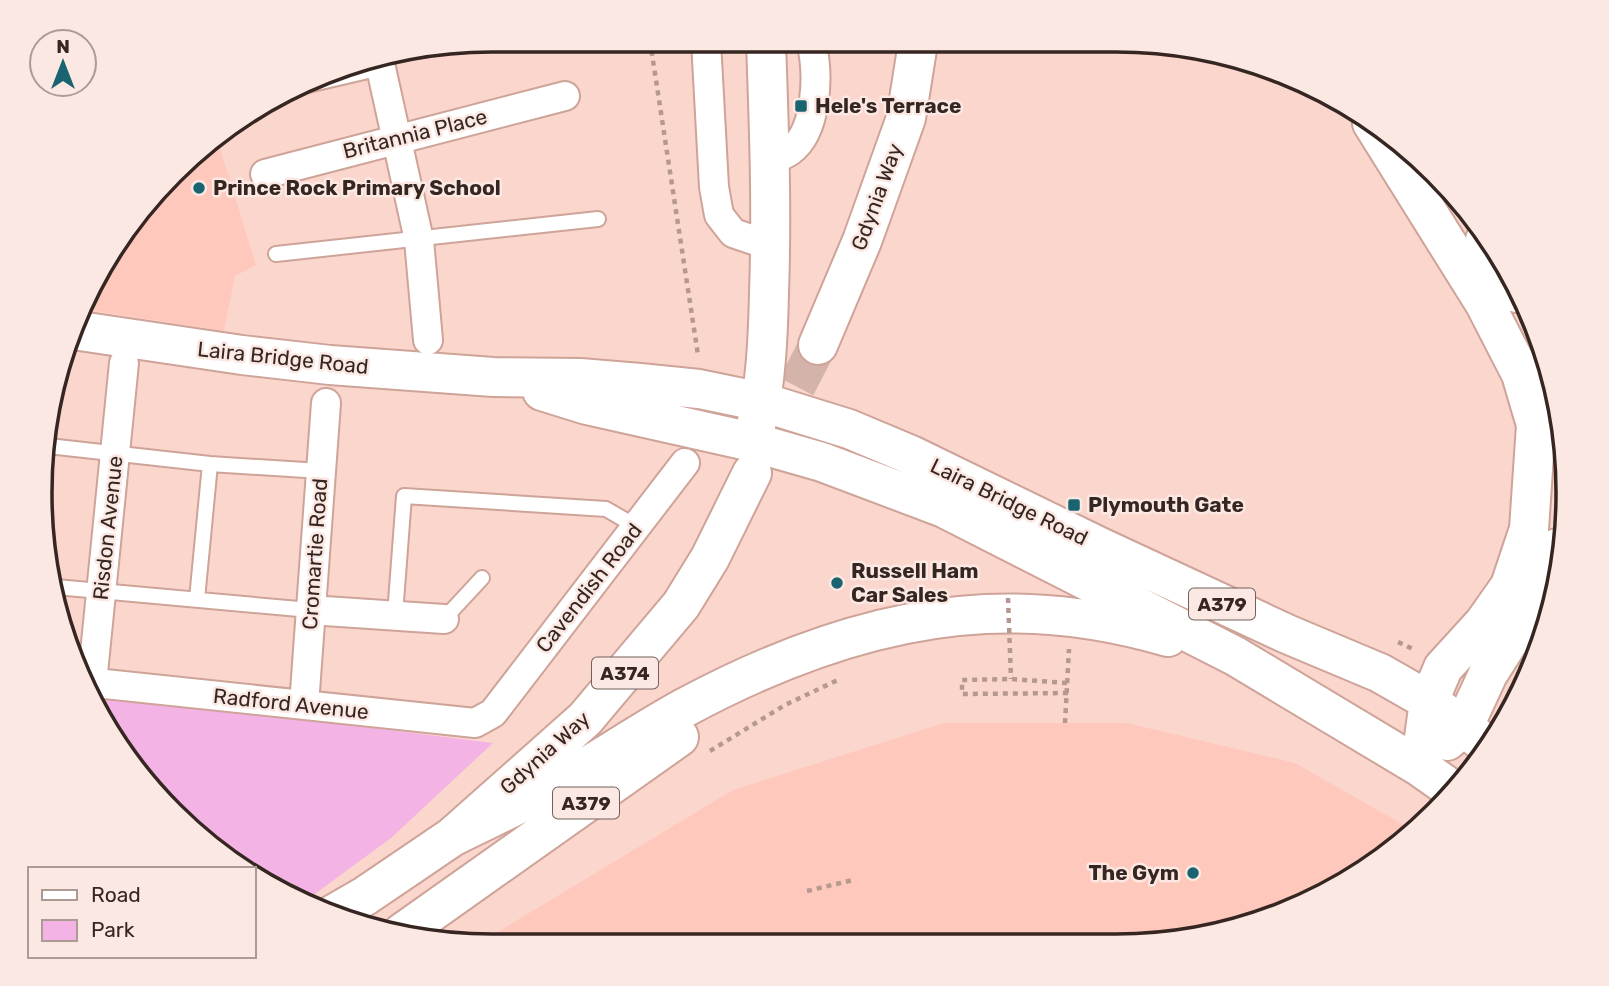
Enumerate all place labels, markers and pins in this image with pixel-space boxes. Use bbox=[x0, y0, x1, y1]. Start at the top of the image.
place label: Hele's Terrace bbox=[815, 93, 961, 118]
marker: Hele's Terrace bbox=[793, 98, 809, 114]
place label: Prince Rock Primary School bbox=[213, 175, 501, 200]
marker: Prince Rock Primary School bbox=[191, 180, 207, 196]
place label: Plymouth Gate bbox=[1088, 492, 1244, 517]
marker: Plymouth Gate bbox=[1066, 497, 1082, 513]
place label: Russell Ham Car Sales bbox=[851, 558, 978, 607]
marker: Russell Ham Car Sales bbox=[829, 575, 845, 591]
place label: The Gym bbox=[1089, 860, 1179, 885]
marker: The Gym bbox=[1185, 865, 1201, 881]

